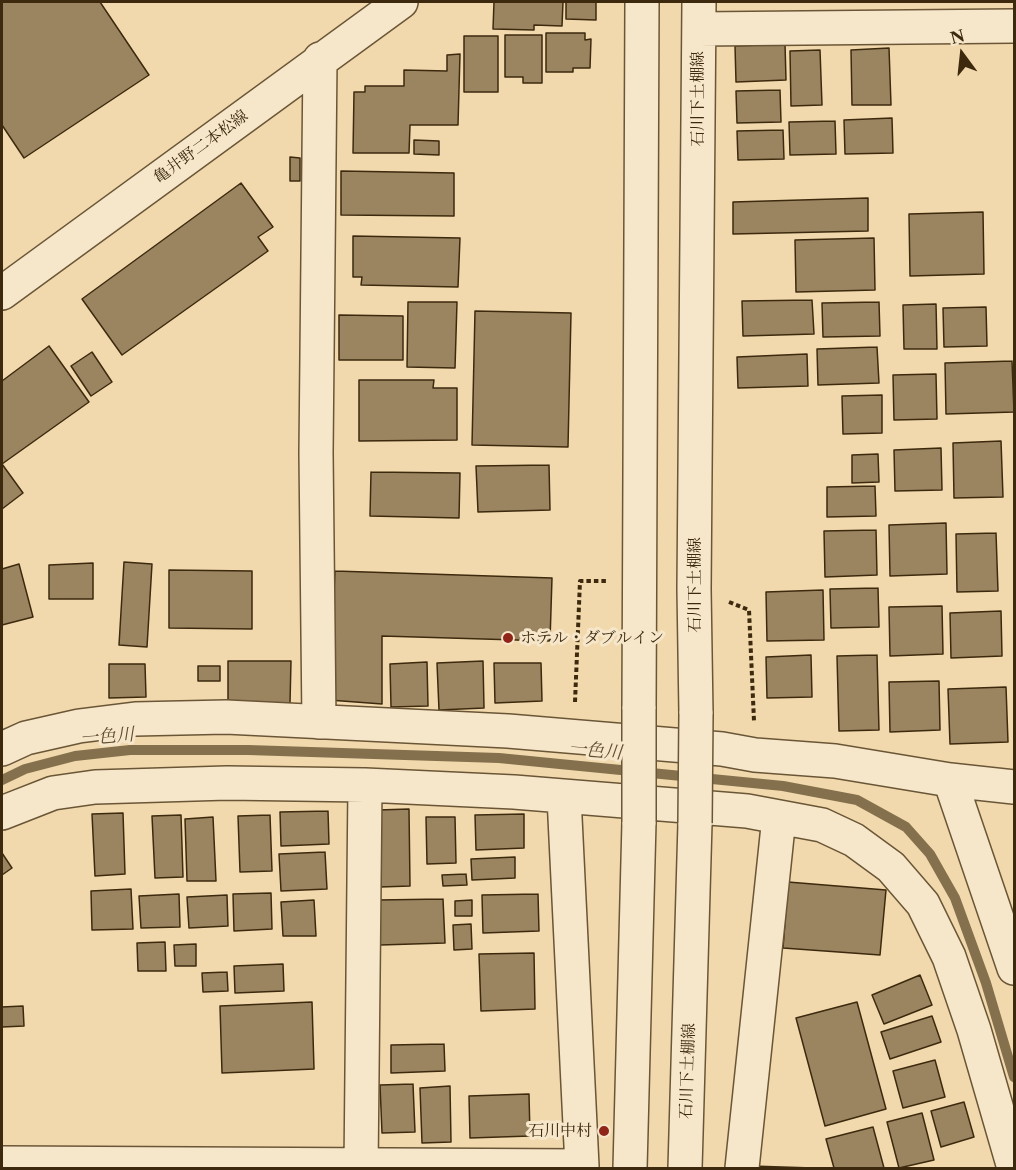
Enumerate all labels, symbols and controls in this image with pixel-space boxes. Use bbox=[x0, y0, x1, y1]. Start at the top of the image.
north arrow bbox=[932, 24, 992, 84]
text: N bbox=[948, 25, 967, 48]
street label: 石川下土棚線 bbox=[688, 51, 708, 147]
street label: 亀井野二本松線 bbox=[150, 106, 252, 188]
street label: 石川下土棚線 bbox=[685, 537, 705, 633]
place label: ホテル・ダブルイン bbox=[520, 628, 664, 648]
marker: ホテル・ダブルイン bbox=[501, 631, 515, 645]
water label: 一色川 bbox=[79, 724, 135, 750]
water label: 一色川 bbox=[567, 738, 623, 764]
street label: 石川下土棚線 bbox=[677, 1023, 699, 1119]
place label: 石川中村 bbox=[528, 1121, 592, 1141]
marker: 石川中村 bbox=[597, 1124, 611, 1138]

